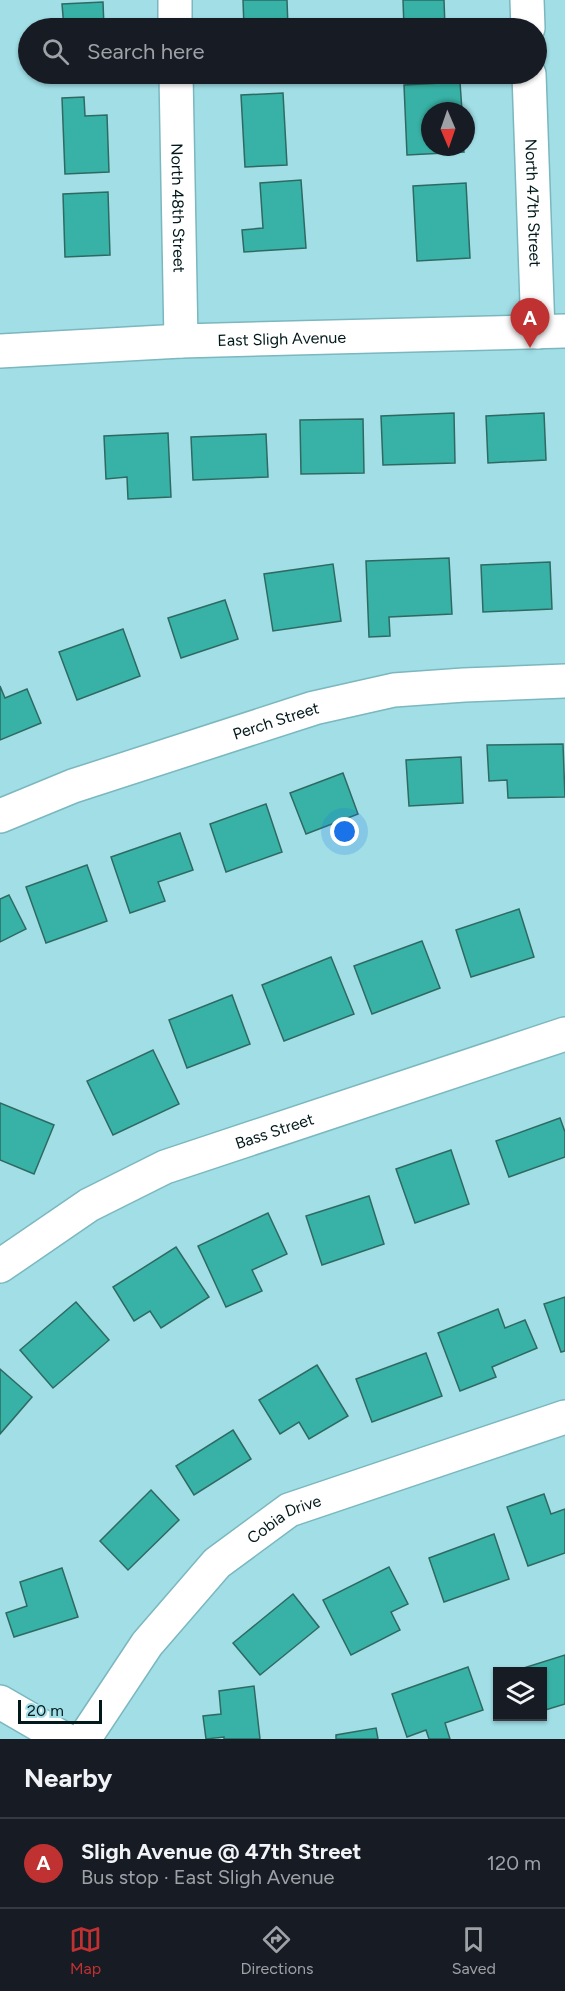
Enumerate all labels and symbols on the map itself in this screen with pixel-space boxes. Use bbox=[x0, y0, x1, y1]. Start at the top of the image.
north arrow bbox=[421, 102, 475, 156]
street label: North 47th Street bbox=[522, 138, 545, 267]
street label: North 48th Street bbox=[168, 143, 189, 273]
pin: A bbox=[510, 298, 550, 348]
street label: East Sligh Avenue bbox=[217, 327, 347, 350]
street label: Perch Street bbox=[230, 698, 321, 743]
your location bbox=[330, 817, 359, 846]
street label: Bass Street bbox=[232, 1109, 316, 1153]
street label: Cobia Drive bbox=[243, 1490, 324, 1547]
scale bar bbox=[18, 1697, 102, 1724]

